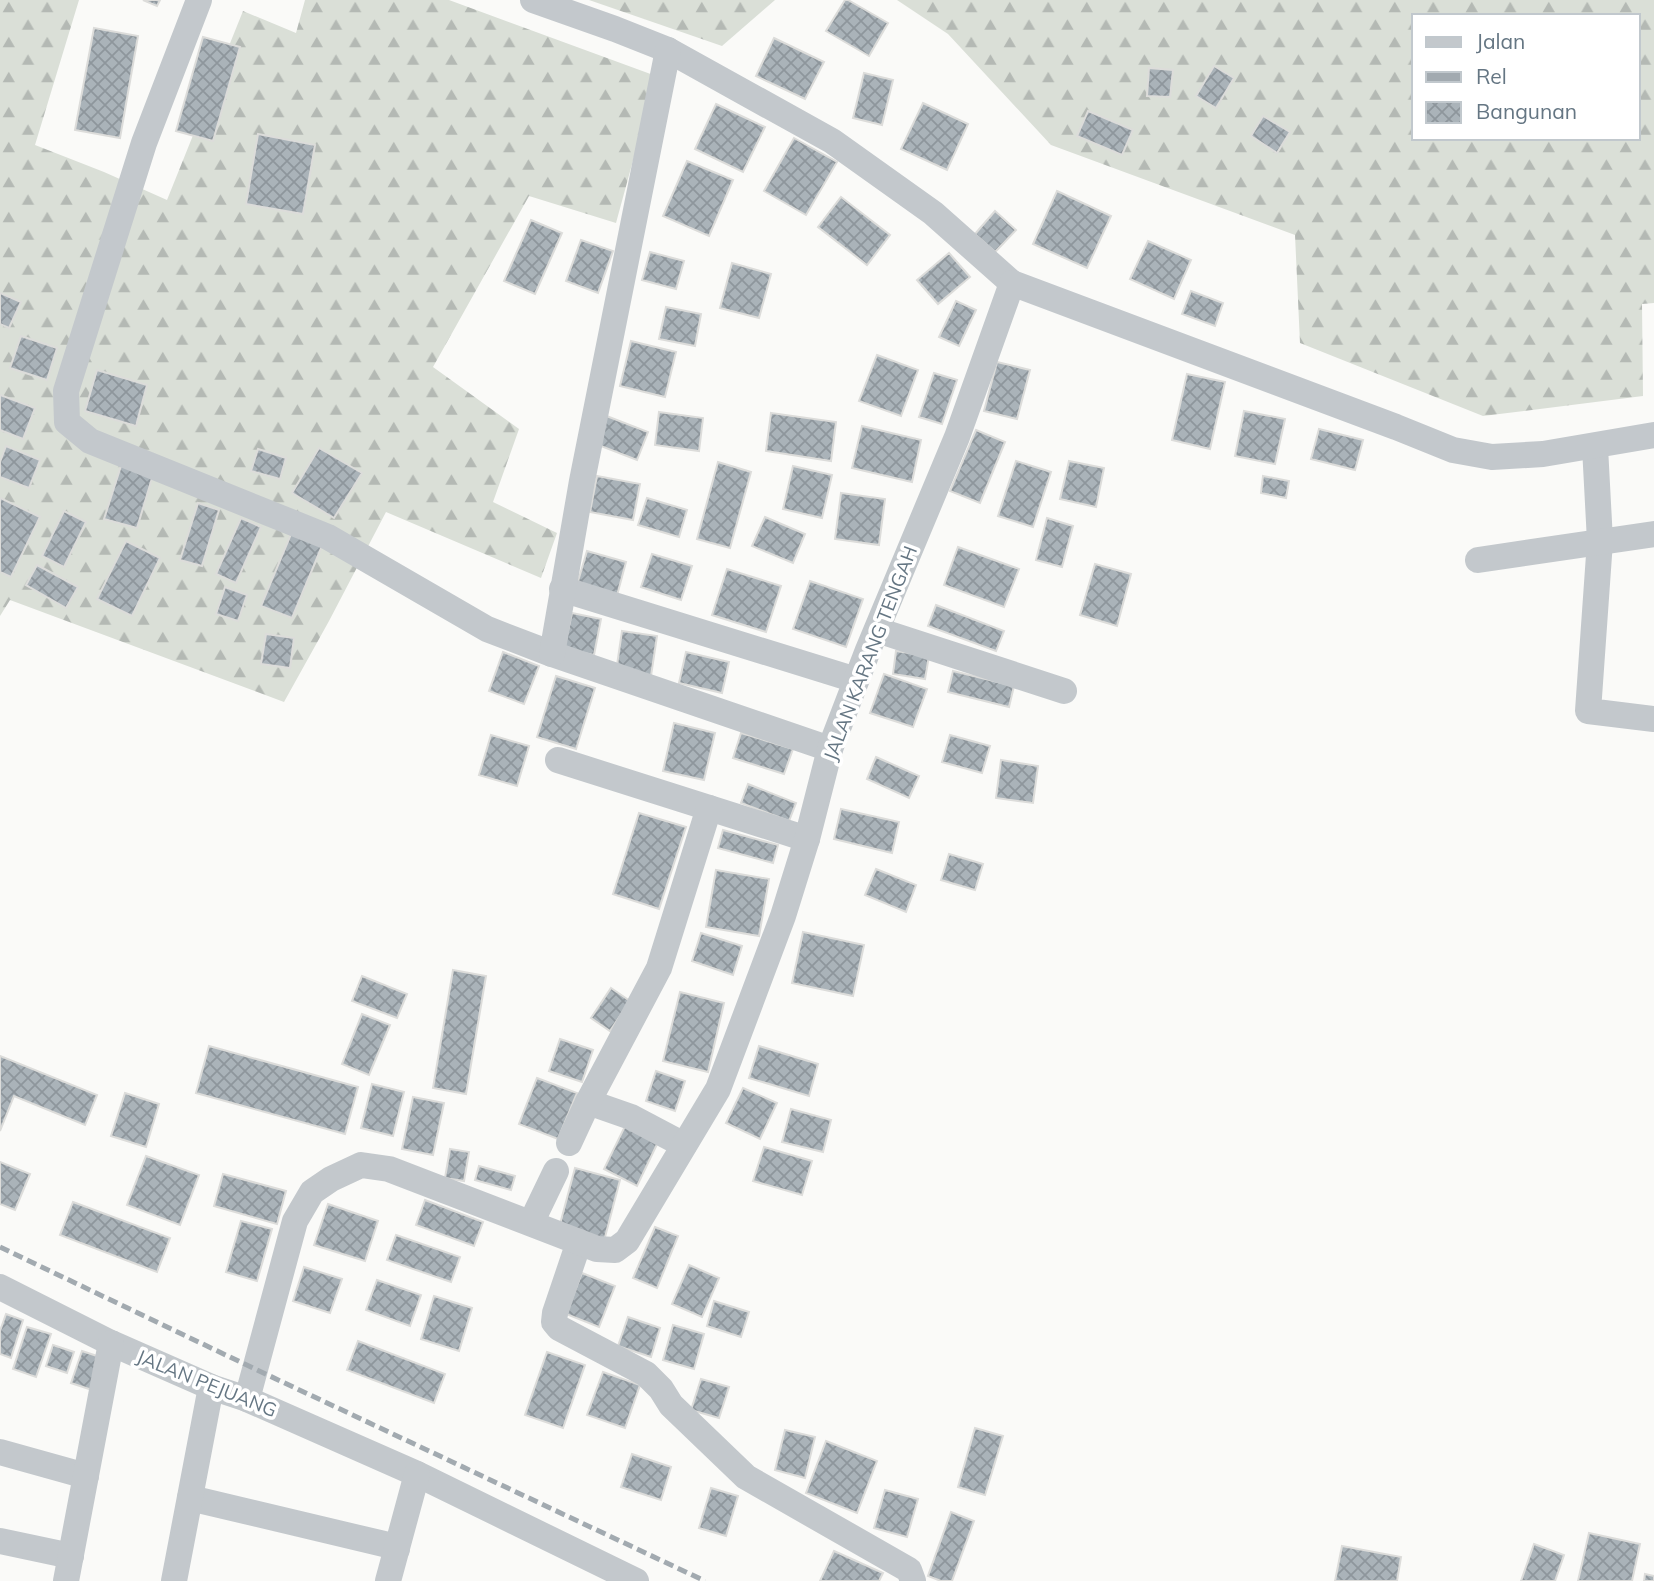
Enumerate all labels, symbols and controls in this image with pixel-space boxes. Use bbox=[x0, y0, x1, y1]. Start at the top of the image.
legend bbox=[1412, 14, 1640, 140]
text: Jalan bbox=[1476, 28, 1525, 54]
text: Rel bbox=[1476, 63, 1507, 89]
text: Bangunan bbox=[1476, 98, 1577, 124]
street label: JALAN KARANG TENGAH bbox=[818, 542, 922, 764]
street label: JALAN PEJUANG bbox=[133, 1344, 281, 1422]

